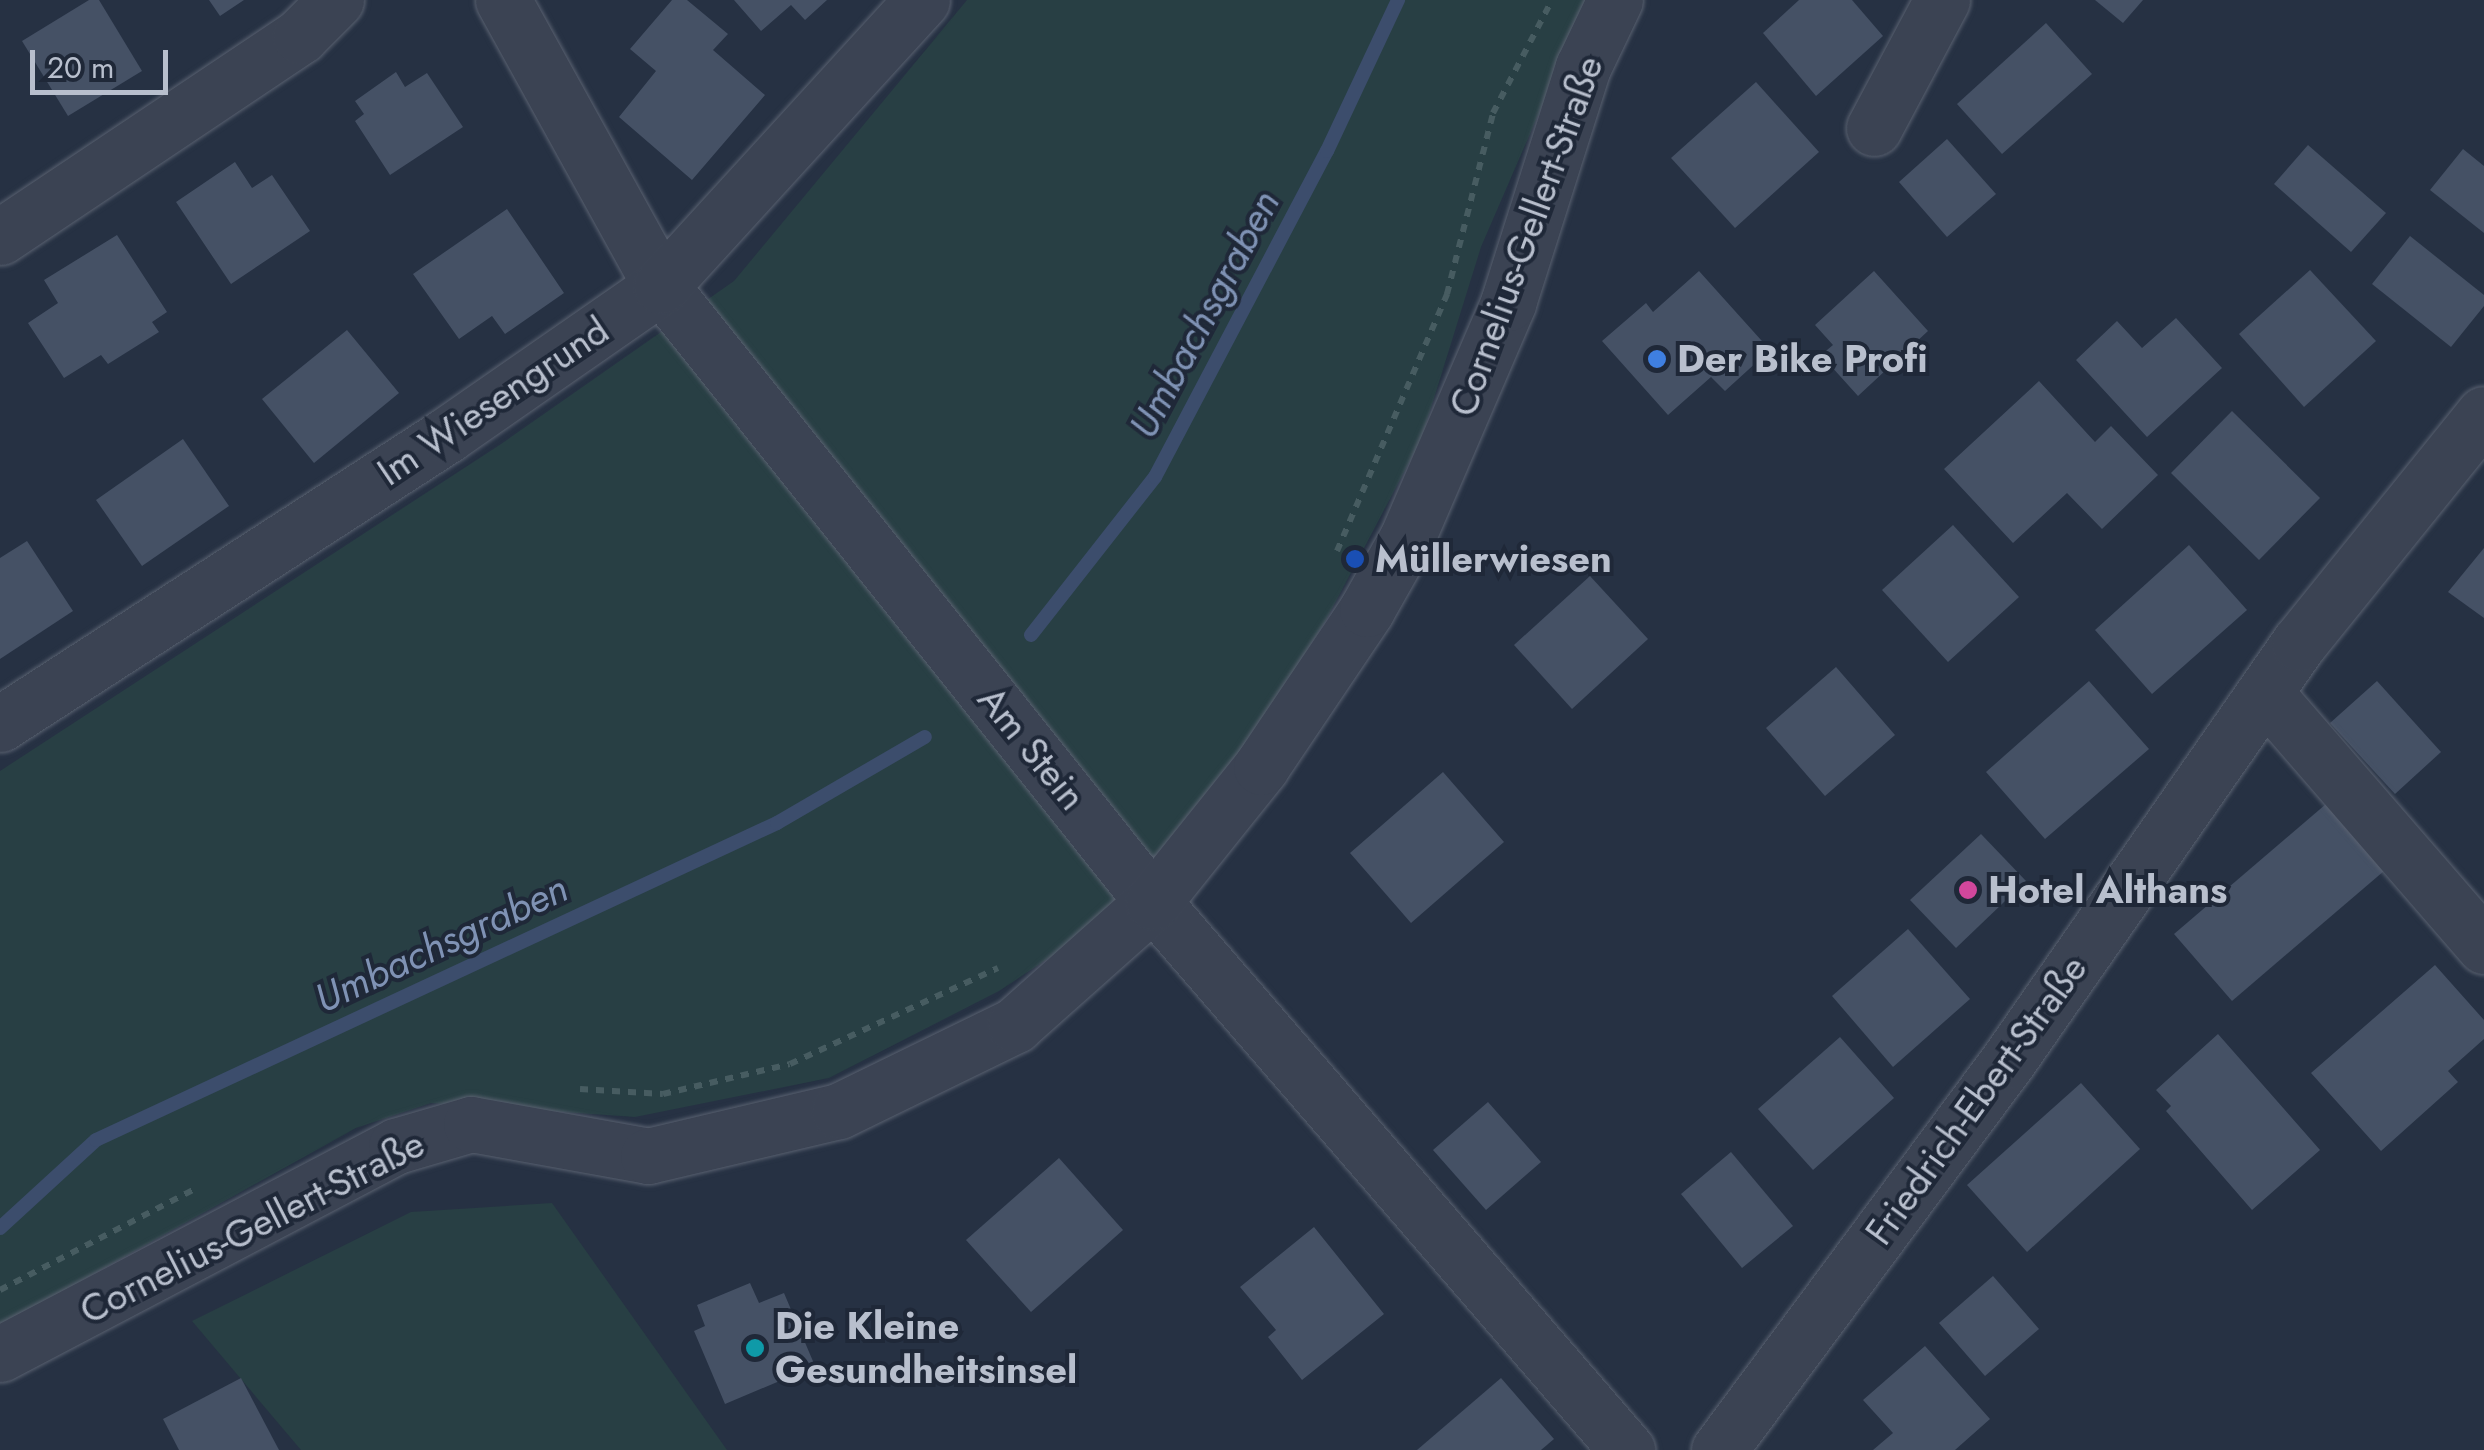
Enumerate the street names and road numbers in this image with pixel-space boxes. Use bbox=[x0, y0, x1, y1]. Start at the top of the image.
street label: Cornelius-Gellert-Straße bbox=[1440, 50, 1612, 422]
street label: Im Wiesengrund bbox=[369, 307, 617, 495]
street label: Am Stein bbox=[969, 677, 1095, 819]
street label: Friedrich-Ebert-Straße bbox=[1856, 947, 2096, 1253]
street label: Cornelius-Gellert-Straße bbox=[72, 1120, 432, 1334]

